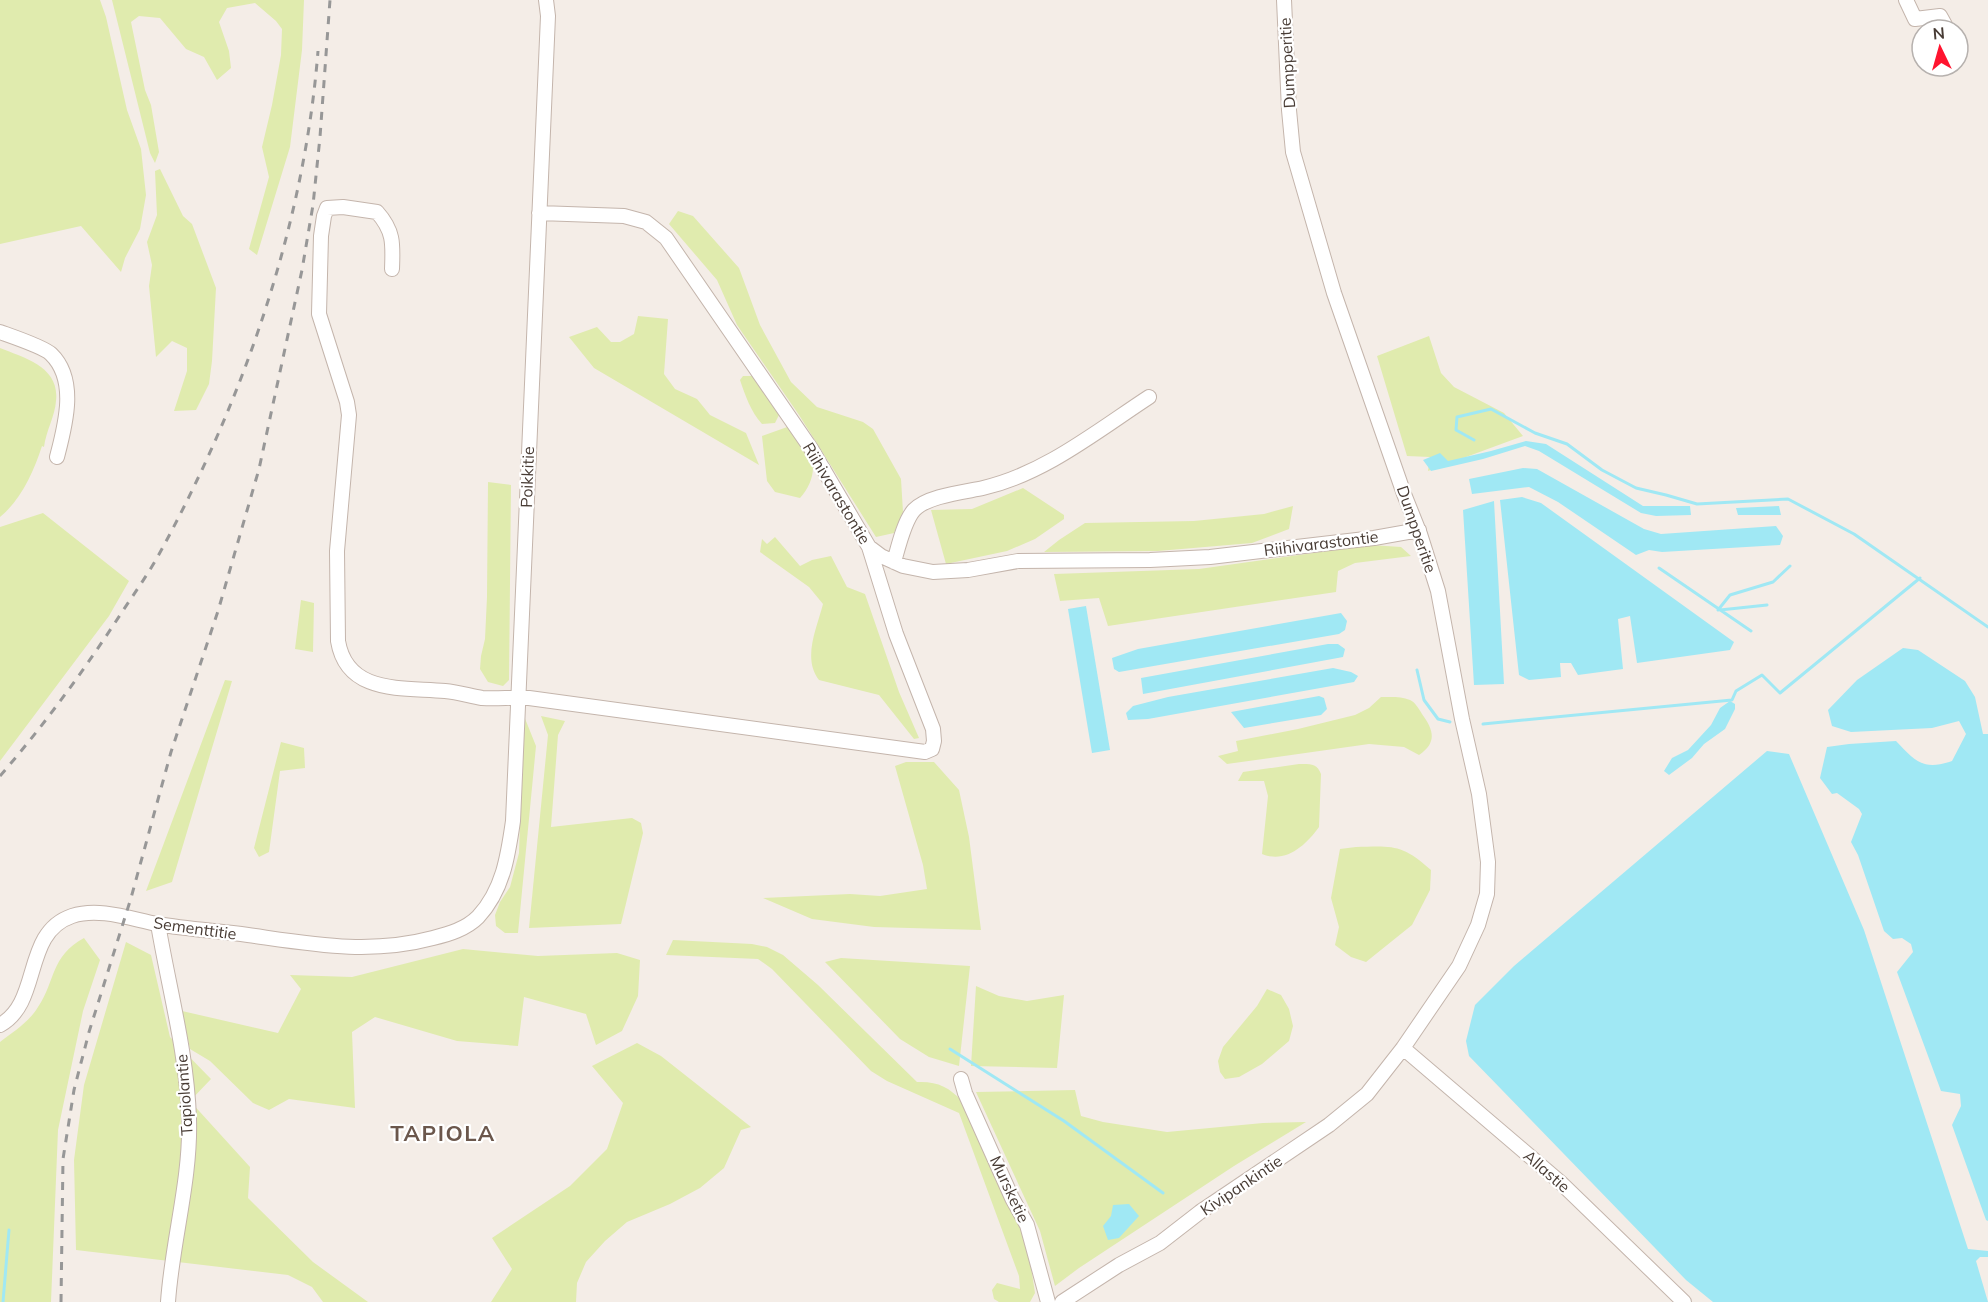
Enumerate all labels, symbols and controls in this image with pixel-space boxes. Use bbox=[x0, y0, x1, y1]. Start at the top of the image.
street label: Dumpperitie bbox=[1275, 17, 1299, 109]
north arrow bbox=[1910, 18, 1970, 78]
text: N bbox=[1932, 23, 1946, 44]
street label: Riihivarastontie bbox=[799, 439, 875, 547]
street label: Poikkitie bbox=[516, 446, 538, 508]
street label: Dumpperitie bbox=[1393, 483, 1441, 575]
street label: Riihivarastontie bbox=[1263, 526, 1379, 560]
street label: Sementtitie bbox=[152, 912, 238, 944]
street label: Tapiolantie bbox=[171, 1054, 197, 1136]
district label: TAPIOLA bbox=[390, 1119, 496, 1147]
street label: Allastie bbox=[1520, 1145, 1574, 1197]
street label: Kivipankintie bbox=[1196, 1150, 1286, 1220]
street label: Mursketie bbox=[986, 1152, 1034, 1226]

